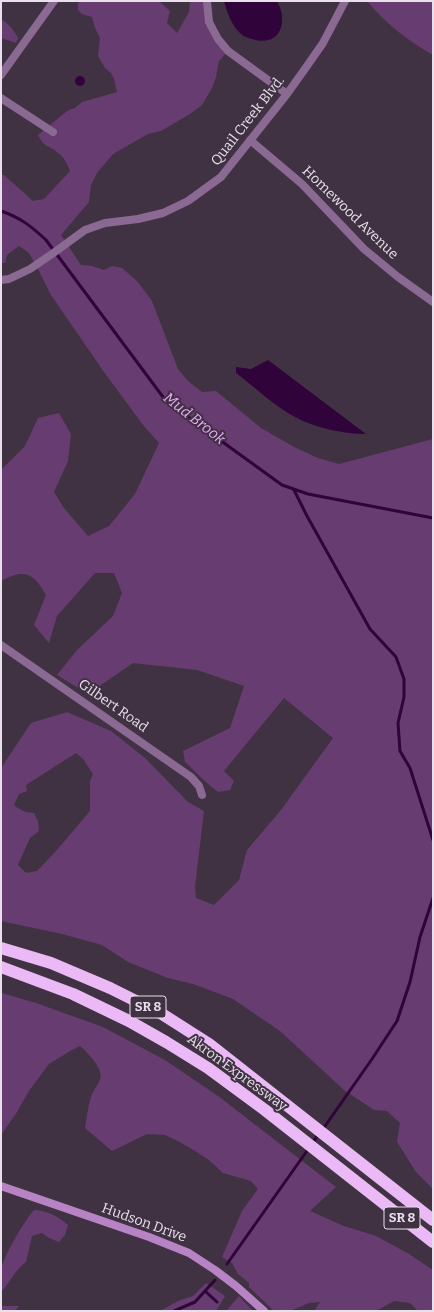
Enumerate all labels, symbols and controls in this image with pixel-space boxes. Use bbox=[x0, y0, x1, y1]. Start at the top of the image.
street label: Quail Creek Blvd. bbox=[208, 73, 288, 169]
street label: Homewood Avenue bbox=[298, 163, 402, 263]
water label: Mud Brook bbox=[159, 389, 229, 449]
street label: Gilbert Road bbox=[75, 676, 151, 736]
road number: SR 8 bbox=[130, 996, 166, 1018]
street label: Akron Expressway bbox=[184, 1031, 290, 1115]
street label: Hudson Drive bbox=[99, 1200, 189, 1246]
road number: SR 8 bbox=[384, 1207, 420, 1229]

